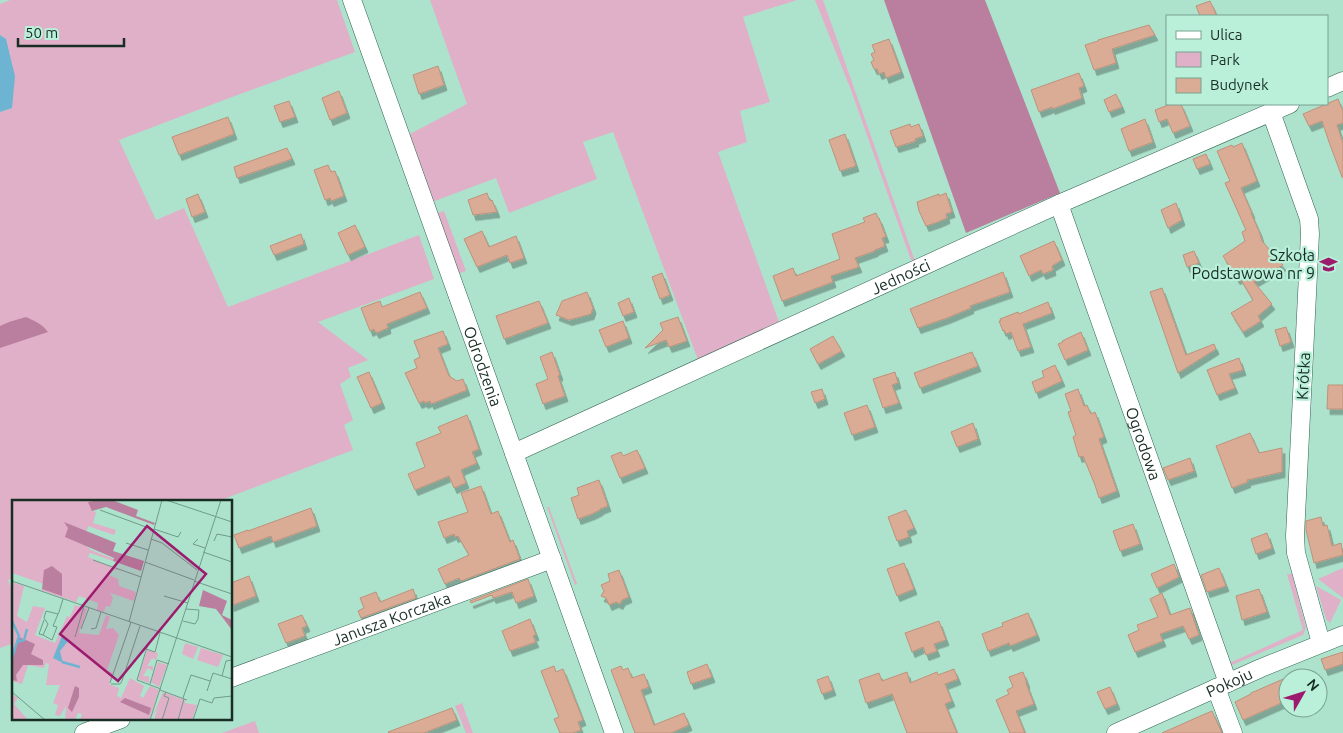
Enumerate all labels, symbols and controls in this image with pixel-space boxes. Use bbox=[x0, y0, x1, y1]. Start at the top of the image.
scale bar bbox=[18, 15, 124, 47]
legend bbox=[1166, 15, 1328, 105]
text: 50 m bbox=[25, 24, 58, 41]
text: Ulica bbox=[1210, 26, 1242, 43]
text: Park bbox=[1210, 51, 1240, 68]
text: Budynek bbox=[1210, 76, 1269, 93]
place label: Szkoła Podstawowa nr 9 bbox=[1192, 246, 1315, 282]
school or university icon: Szkoła Podstawowa nr 9 bbox=[1319, 254, 1339, 274]
street label: Jedności bbox=[868, 255, 933, 298]
street label: Odrodzenia bbox=[460, 324, 506, 409]
street label: Krótka bbox=[1293, 352, 1313, 400]
street label: Ogrodowa bbox=[1122, 404, 1165, 483]
inset map bbox=[12, 500, 232, 720]
street label: Janusza Korczaka bbox=[330, 588, 453, 649]
street label: Pokoju bbox=[1203, 664, 1255, 701]
north arrow bbox=[1278, 668, 1328, 718]
text: N bbox=[1304, 676, 1323, 694]

